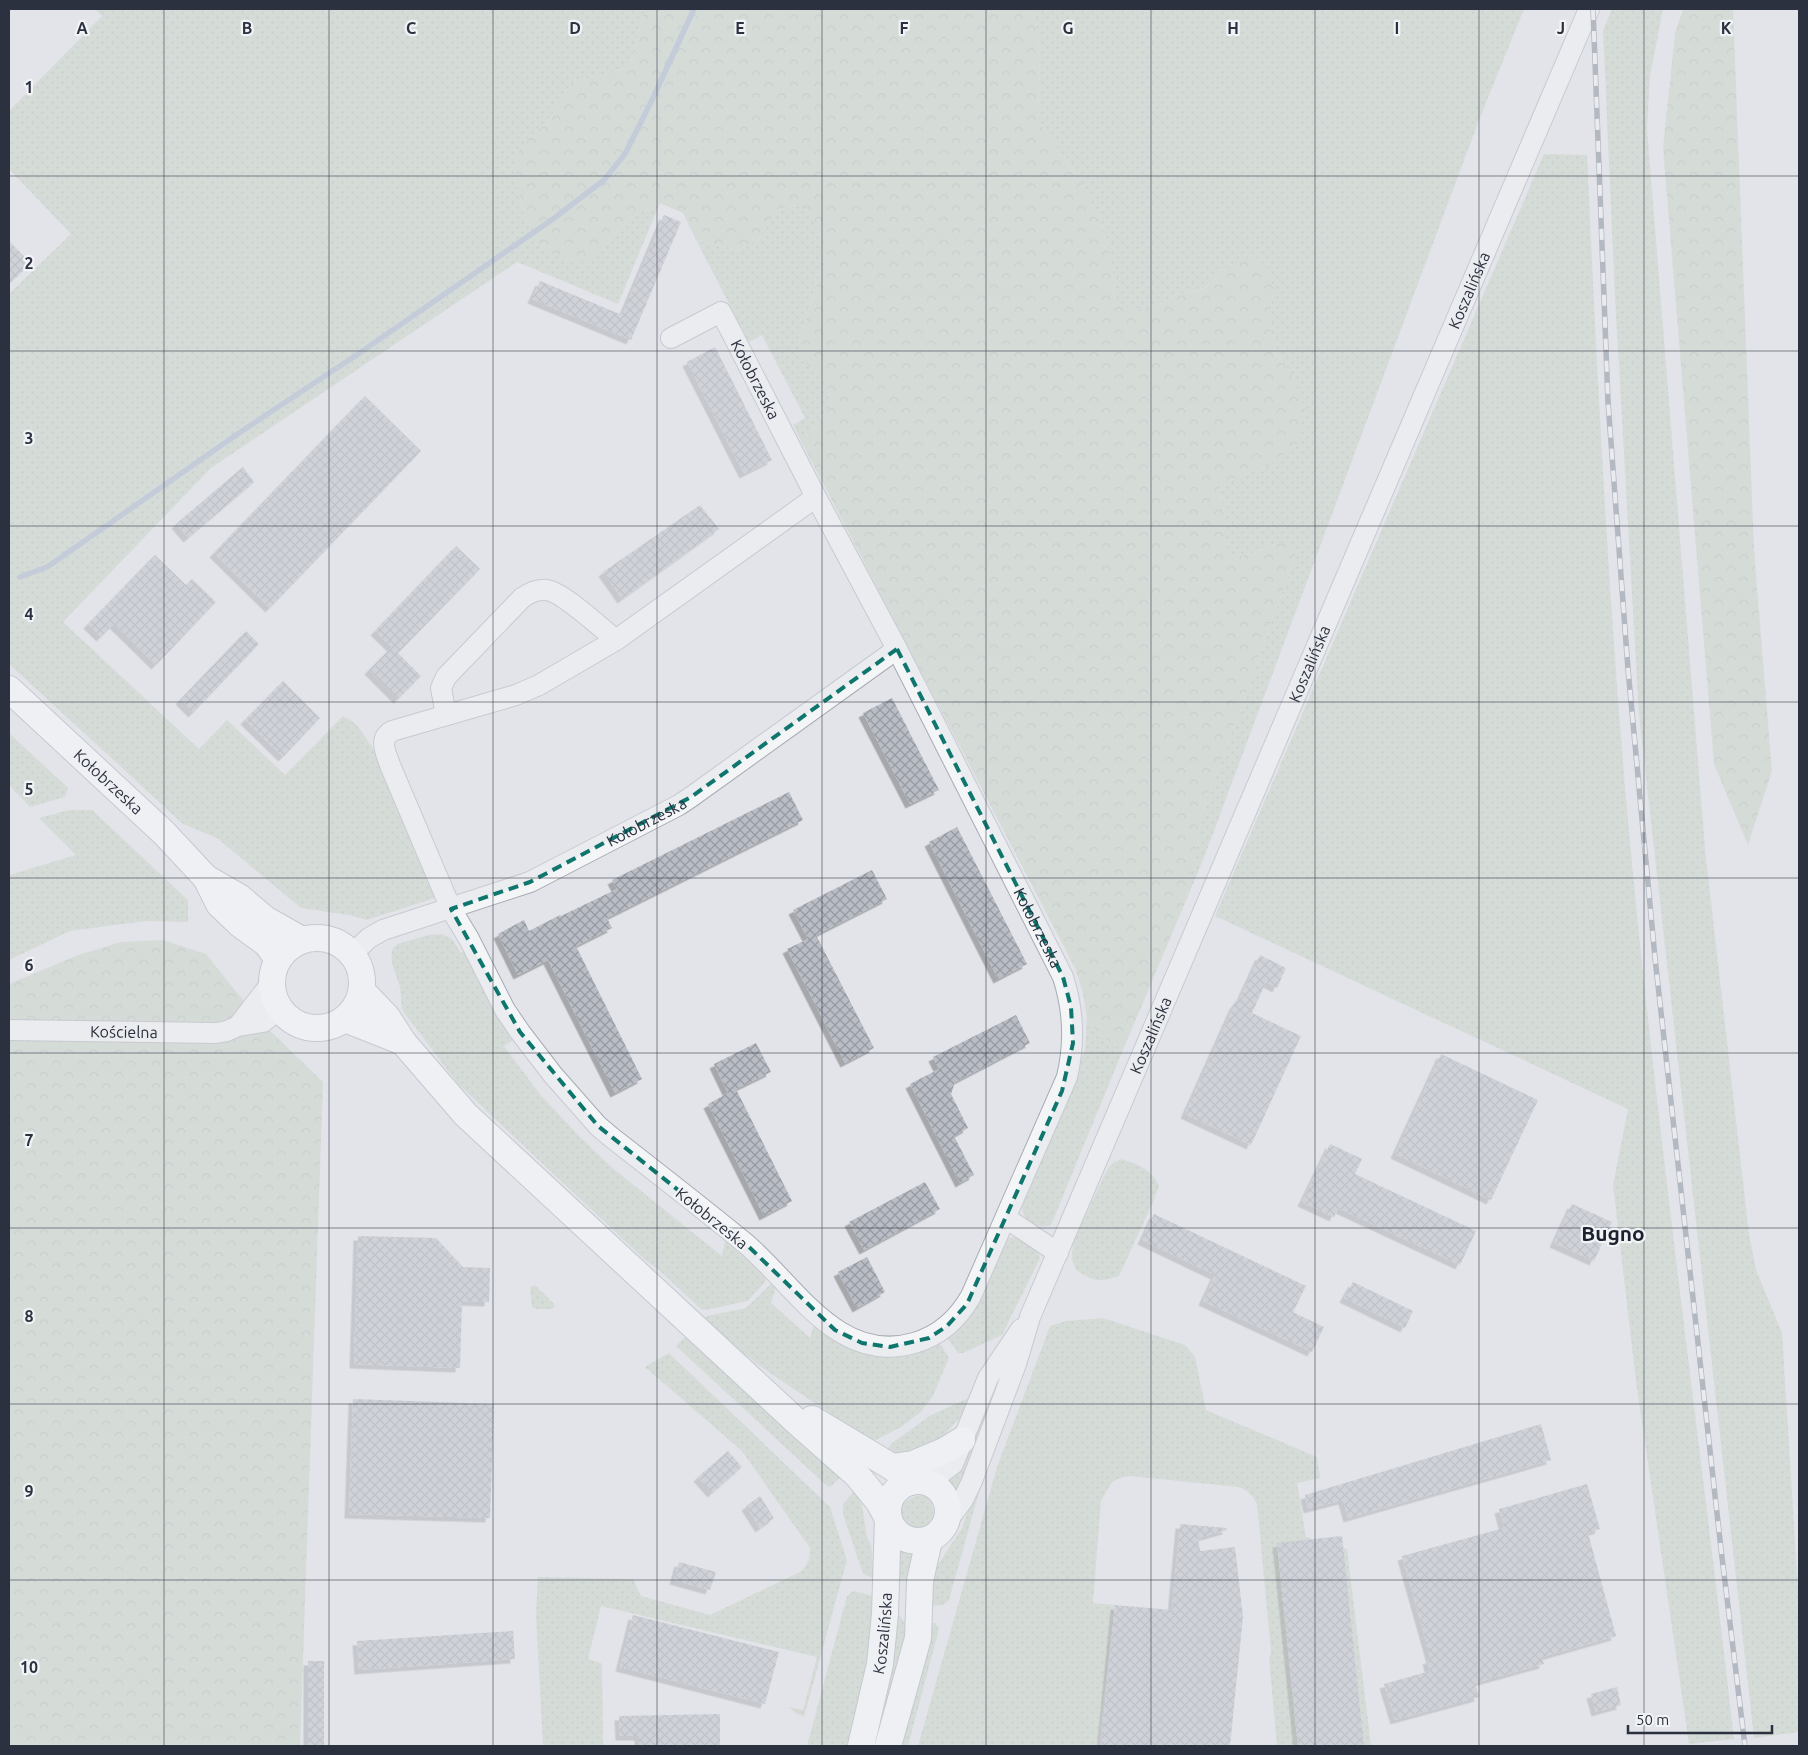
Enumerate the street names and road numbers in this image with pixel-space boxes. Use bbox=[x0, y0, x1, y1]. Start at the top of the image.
street label: Koszalińska bbox=[1444, 249, 1493, 331]
street label: Kołobrzeska bbox=[728, 336, 784, 422]
street label: Koszalińska bbox=[1285, 622, 1334, 705]
street label: Kołobrzeska bbox=[71, 745, 147, 818]
street label: Kołobrzeska bbox=[603, 794, 690, 850]
street label: Kołobrzeska bbox=[1010, 885, 1066, 971]
street label: Koszalińska bbox=[1126, 994, 1175, 1076]
street label: Kościelna bbox=[90, 1022, 158, 1041]
street label: Kołobrzeska bbox=[672, 1184, 752, 1252]
street label: Koszalińska bbox=[869, 1592, 895, 1676]

